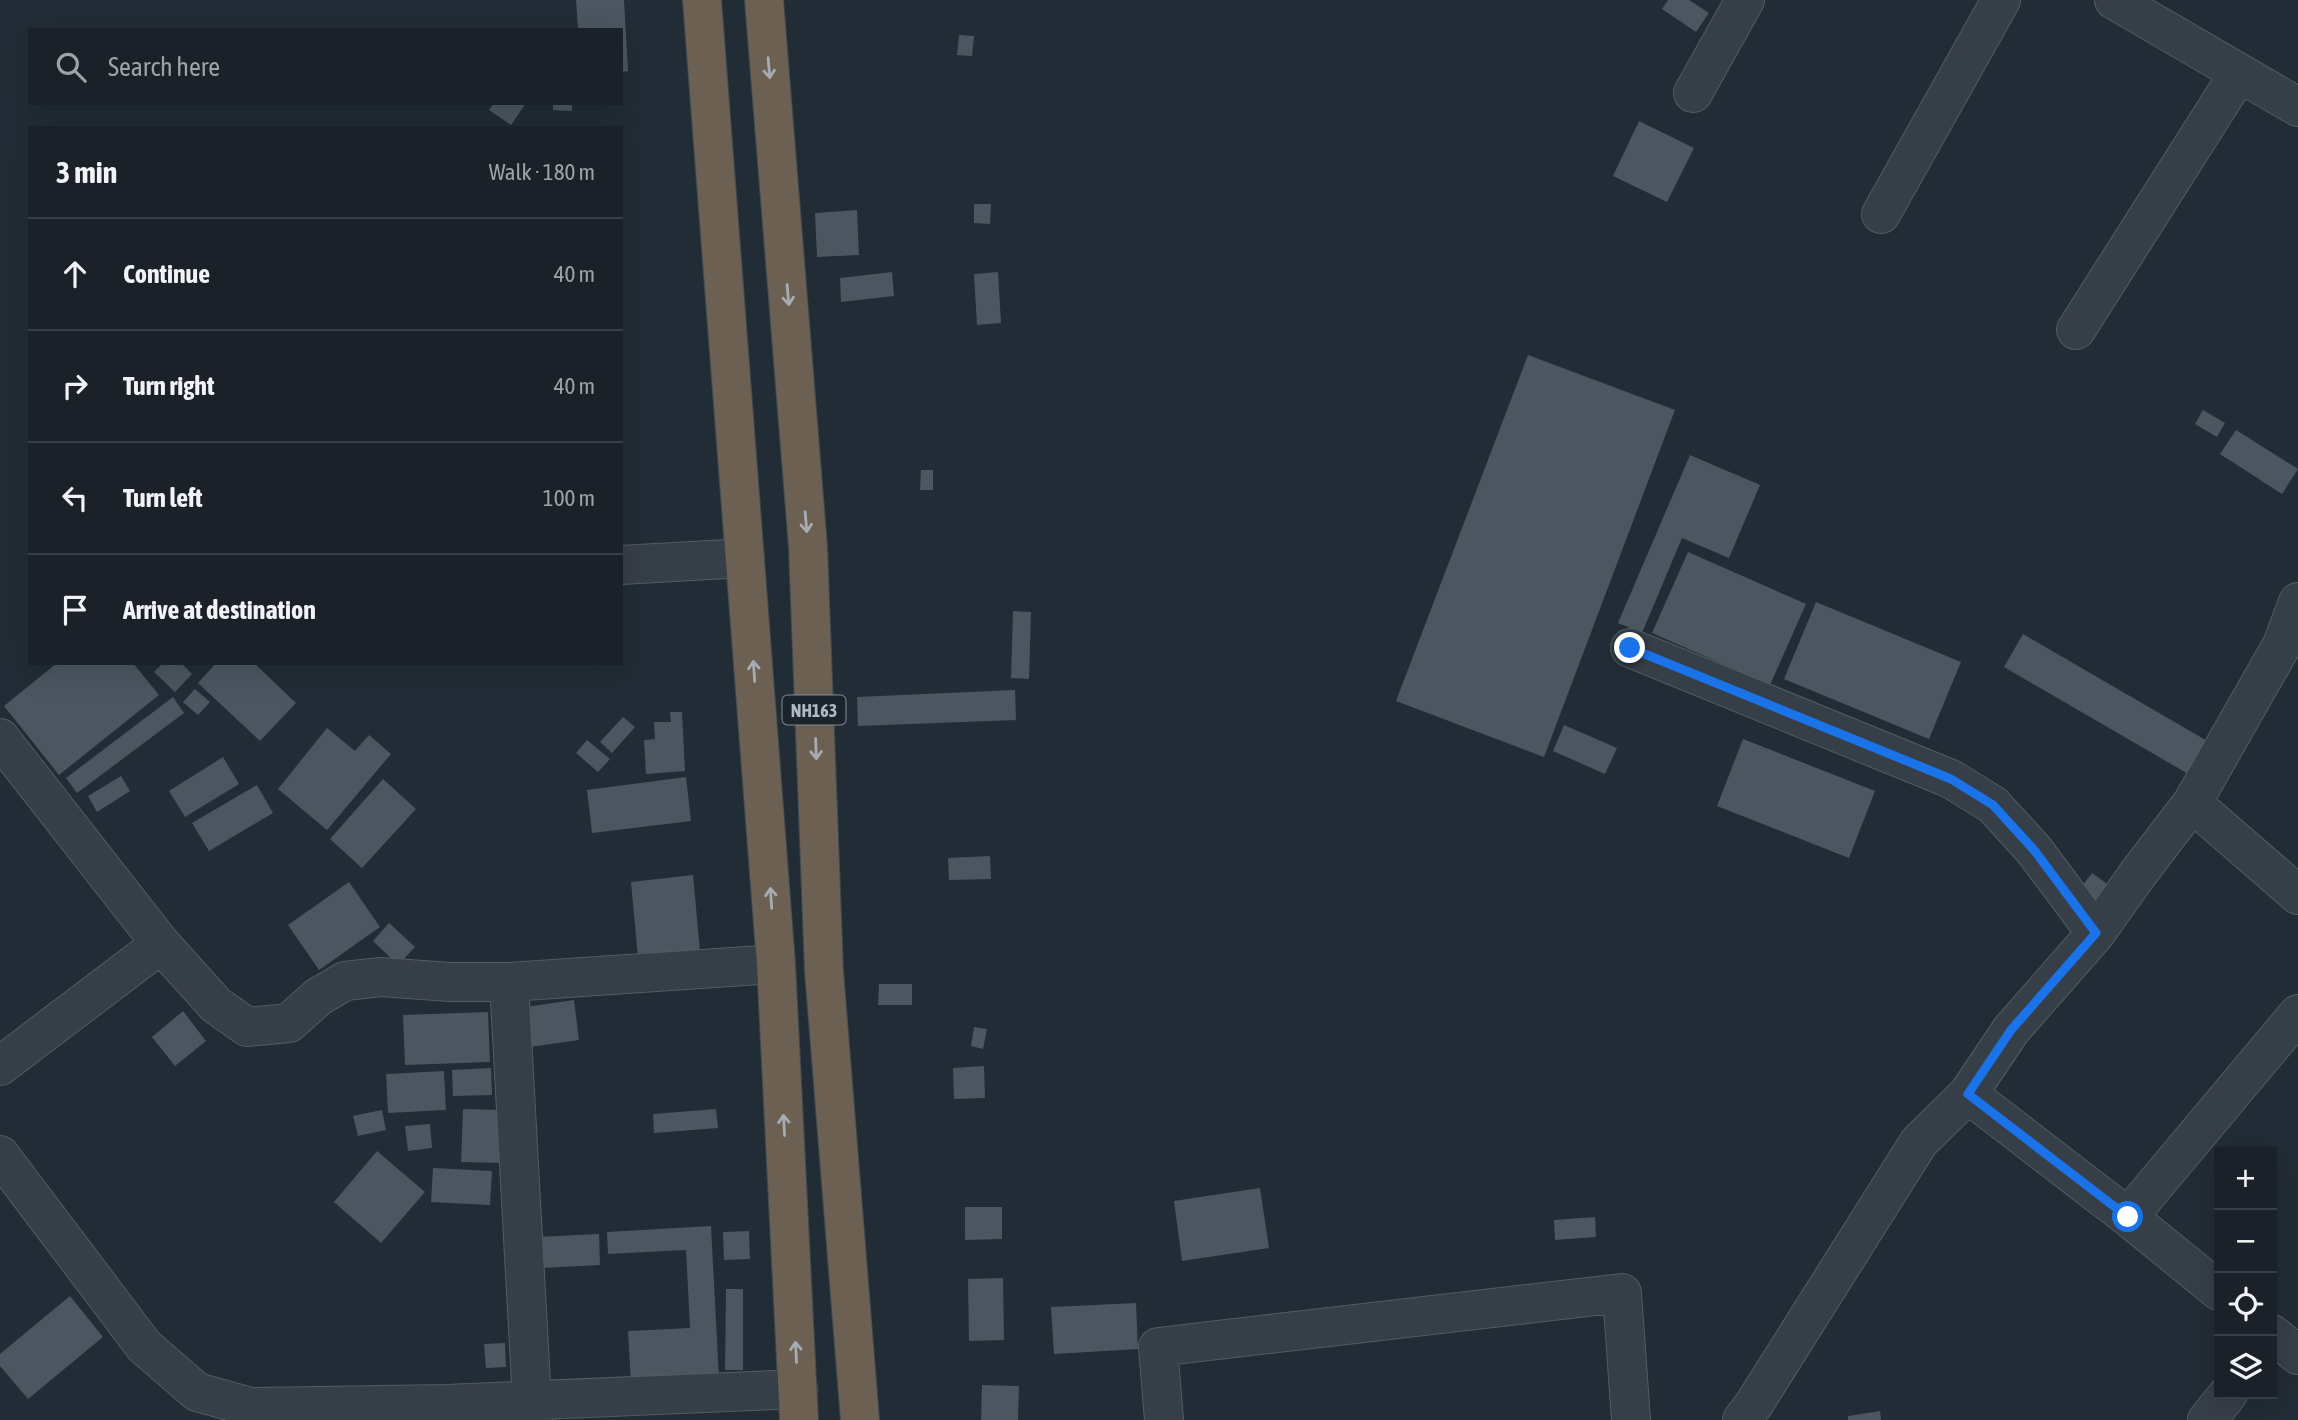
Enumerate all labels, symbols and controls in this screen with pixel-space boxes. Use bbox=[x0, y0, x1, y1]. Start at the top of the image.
search box bbox=[28, 28, 623, 105]
icon: search bbox=[52, 48, 90, 86]
text: Search here bbox=[108, 52, 220, 82]
one-way arrow bbox=[763, 56, 776, 79]
text: 3 min bbox=[56, 155, 117, 189]
text: Walk · 180 m bbox=[489, 159, 595, 185]
icon: ahead bbox=[56, 255, 94, 293]
text: Continue bbox=[123, 259, 210, 289]
text: 40 m bbox=[554, 261, 595, 287]
one-way arrow bbox=[782, 283, 795, 306]
icon: right bbox=[56, 367, 94, 405]
text: Turn right bbox=[123, 371, 214, 401]
text: 40 m bbox=[554, 373, 595, 399]
icon: left bbox=[56, 479, 94, 517]
text: Turn left bbox=[123, 483, 203, 513]
text: 100 m bbox=[543, 485, 595, 511]
one-way arrow bbox=[800, 510, 813, 532]
icon: arrive bbox=[56, 591, 94, 629]
text: Arrive at destination bbox=[123, 595, 316, 625]
route end bbox=[1614, 632, 1645, 663]
one-way arrow bbox=[747, 660, 760, 682]
road number: NH163 bbox=[782, 696, 846, 724]
one-way arrow bbox=[809, 737, 822, 760]
one-way arrow bbox=[764, 887, 777, 909]
one-way arrow bbox=[778, 1113, 791, 1136]
map controls bbox=[2214, 1147, 2277, 1399]
button: + bbox=[2214, 1147, 2277, 1210]
route start bbox=[2112, 1201, 2143, 1232]
button: − bbox=[2214, 1210, 2277, 1273]
button: locate bbox=[2214, 1273, 2277, 1336]
button: layers bbox=[2214, 1336, 2277, 1399]
one-way arrow bbox=[789, 1341, 802, 1364]

